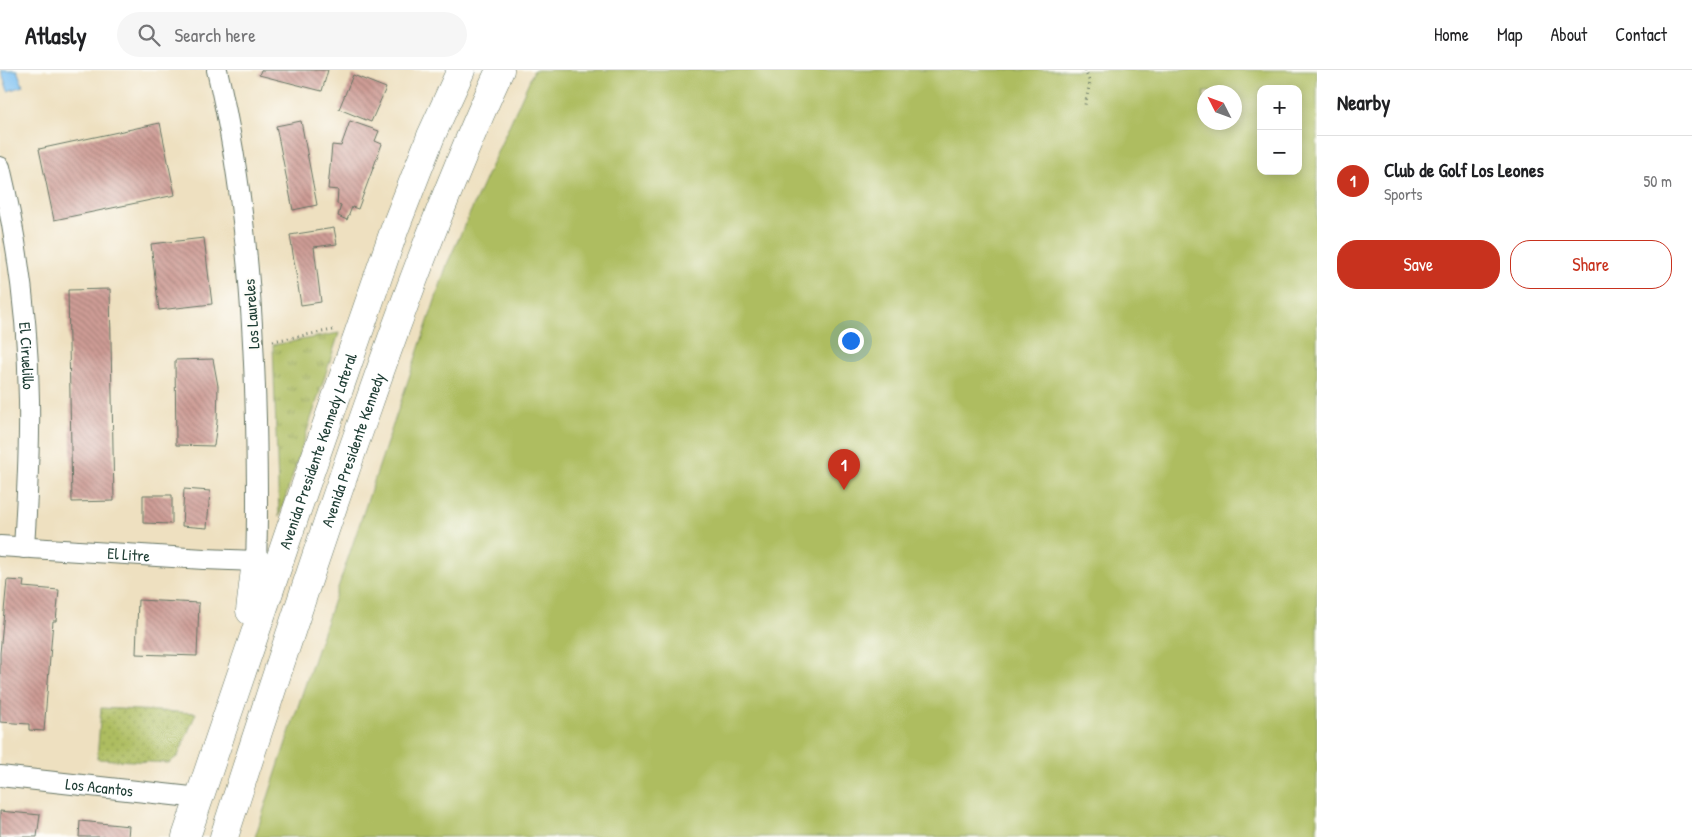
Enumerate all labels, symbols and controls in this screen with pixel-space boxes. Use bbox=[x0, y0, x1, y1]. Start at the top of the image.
search box bbox=[117, 12, 467, 57]
text: Atlasly bbox=[25, 19, 87, 51]
icon: search bbox=[135, 21, 163, 49]
text: Search here bbox=[175, 22, 256, 48]
text: Home bbox=[1434, 22, 1469, 47]
text: Map bbox=[1497, 22, 1522, 47]
text: About bbox=[1550, 22, 1587, 47]
text: Contact bbox=[1615, 22, 1667, 47]
north arrow bbox=[1197, 85, 1242, 130]
map controls bbox=[1257, 85, 1302, 175]
button: + bbox=[1257, 85, 1302, 130]
text: Nearby bbox=[1337, 88, 1390, 117]
button: − bbox=[1257, 130, 1302, 175]
text: Club de Golf Los Leones bbox=[1384, 157, 1544, 183]
text: 1 bbox=[1350, 170, 1356, 192]
text: 50 m bbox=[1644, 170, 1672, 192]
text: Sports bbox=[1384, 183, 1422, 205]
button: Save bbox=[1337, 240, 1500, 289]
button: Share bbox=[1510, 240, 1672, 289]
street label: Los Laureles bbox=[238, 278, 264, 350]
street label: El Ciruelillo bbox=[14, 321, 40, 390]
your location bbox=[838, 328, 864, 354]
street label: Avenida Presidente Kennedy Lateral bbox=[273, 349, 362, 552]
street label: Avenida Presidente Kennedy bbox=[316, 370, 390, 530]
pin: 1 bbox=[828, 449, 860, 490]
street label: El Litre bbox=[107, 542, 151, 567]
street label: Los Acantos bbox=[64, 772, 134, 802]

